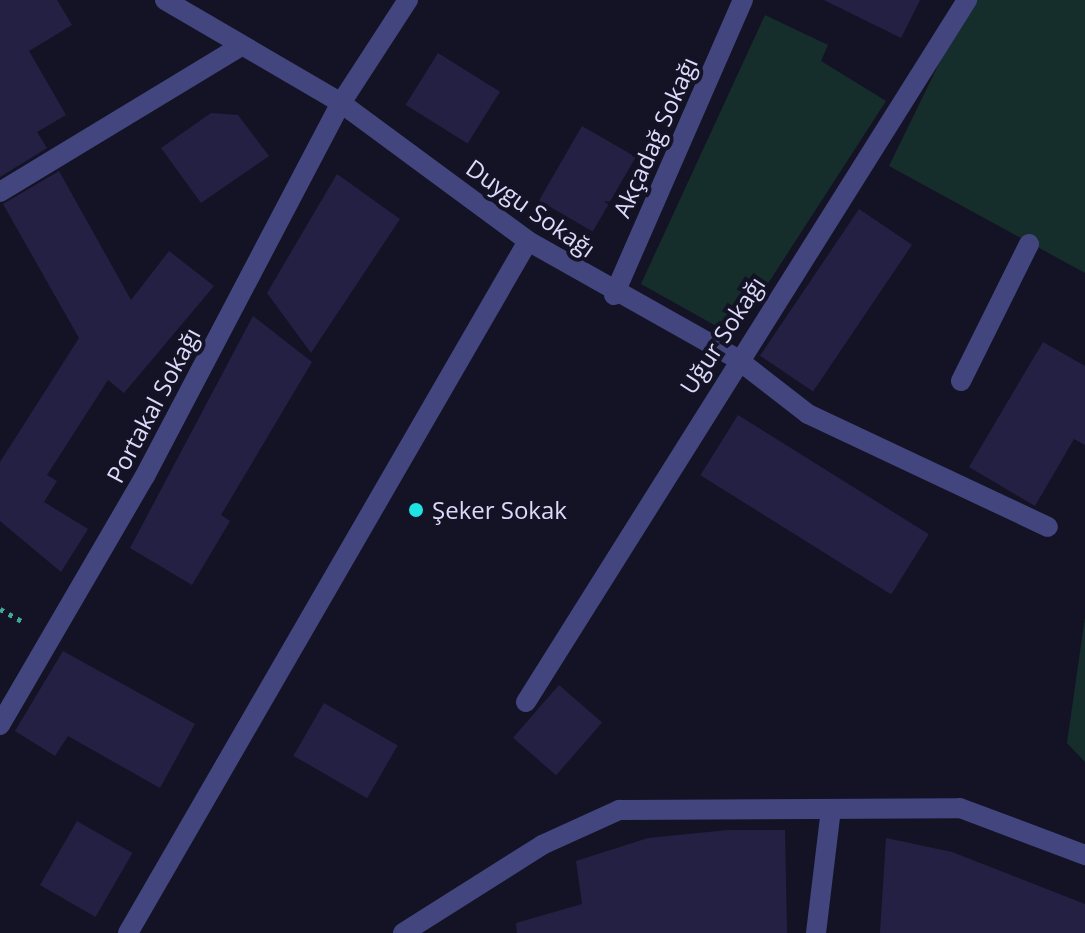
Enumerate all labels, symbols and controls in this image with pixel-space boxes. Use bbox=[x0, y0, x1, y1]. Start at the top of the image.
street label: Akçadağ Sokağı bbox=[607, 52, 703, 222]
street label: Duygu Sokağı bbox=[461, 153, 601, 263]
street label: Uğur Sokağı bbox=[673, 271, 771, 399]
street label: Portakal Sokağı bbox=[100, 323, 206, 487]
place label: Şeker Sokak bbox=[432, 496, 567, 524]
marker: Şeker Sokak bbox=[407, 501, 425, 519]

